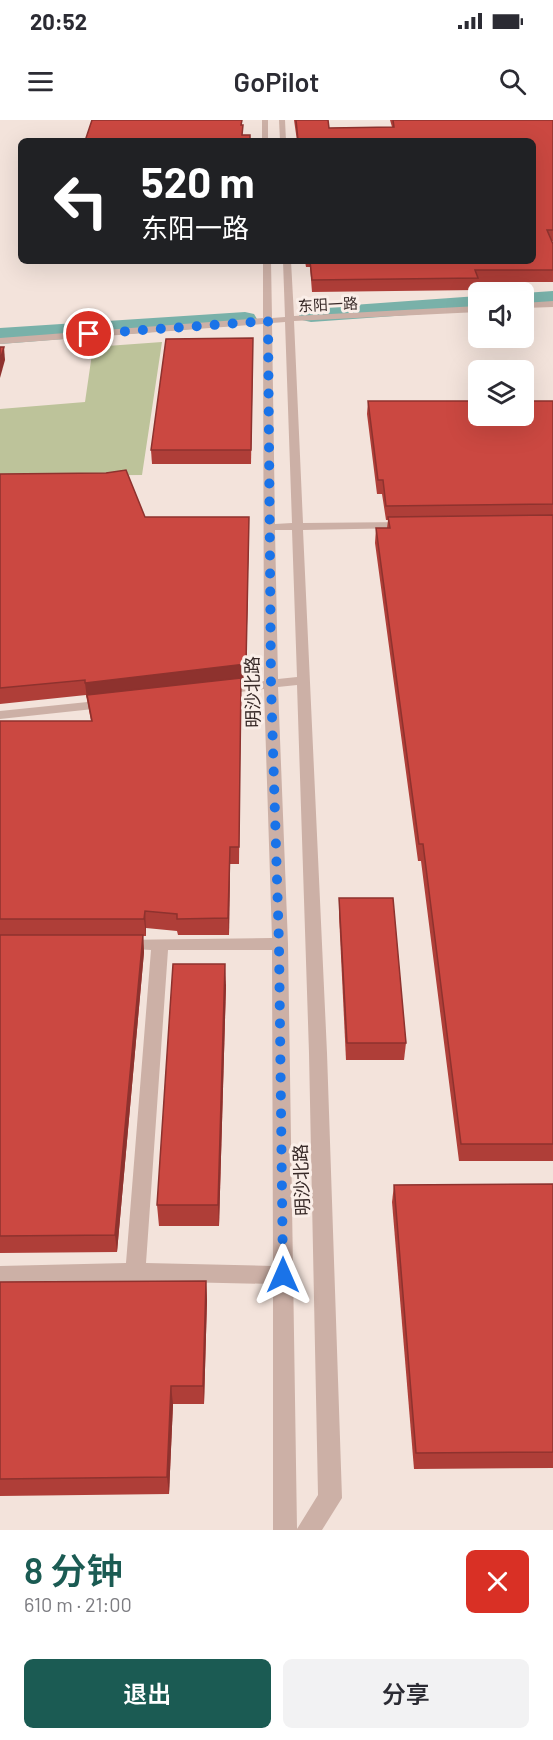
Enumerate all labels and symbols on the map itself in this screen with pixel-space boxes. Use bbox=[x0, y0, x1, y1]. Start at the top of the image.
street label: 东阳一路 bbox=[298, 293, 358, 315]
pin bbox=[63, 308, 114, 359]
street label: 明沙北路 bbox=[240, 656, 264, 728]
street label: 明沙北路 bbox=[289, 1144, 313, 1216]
position arrow bbox=[251, 1243, 315, 1307]

